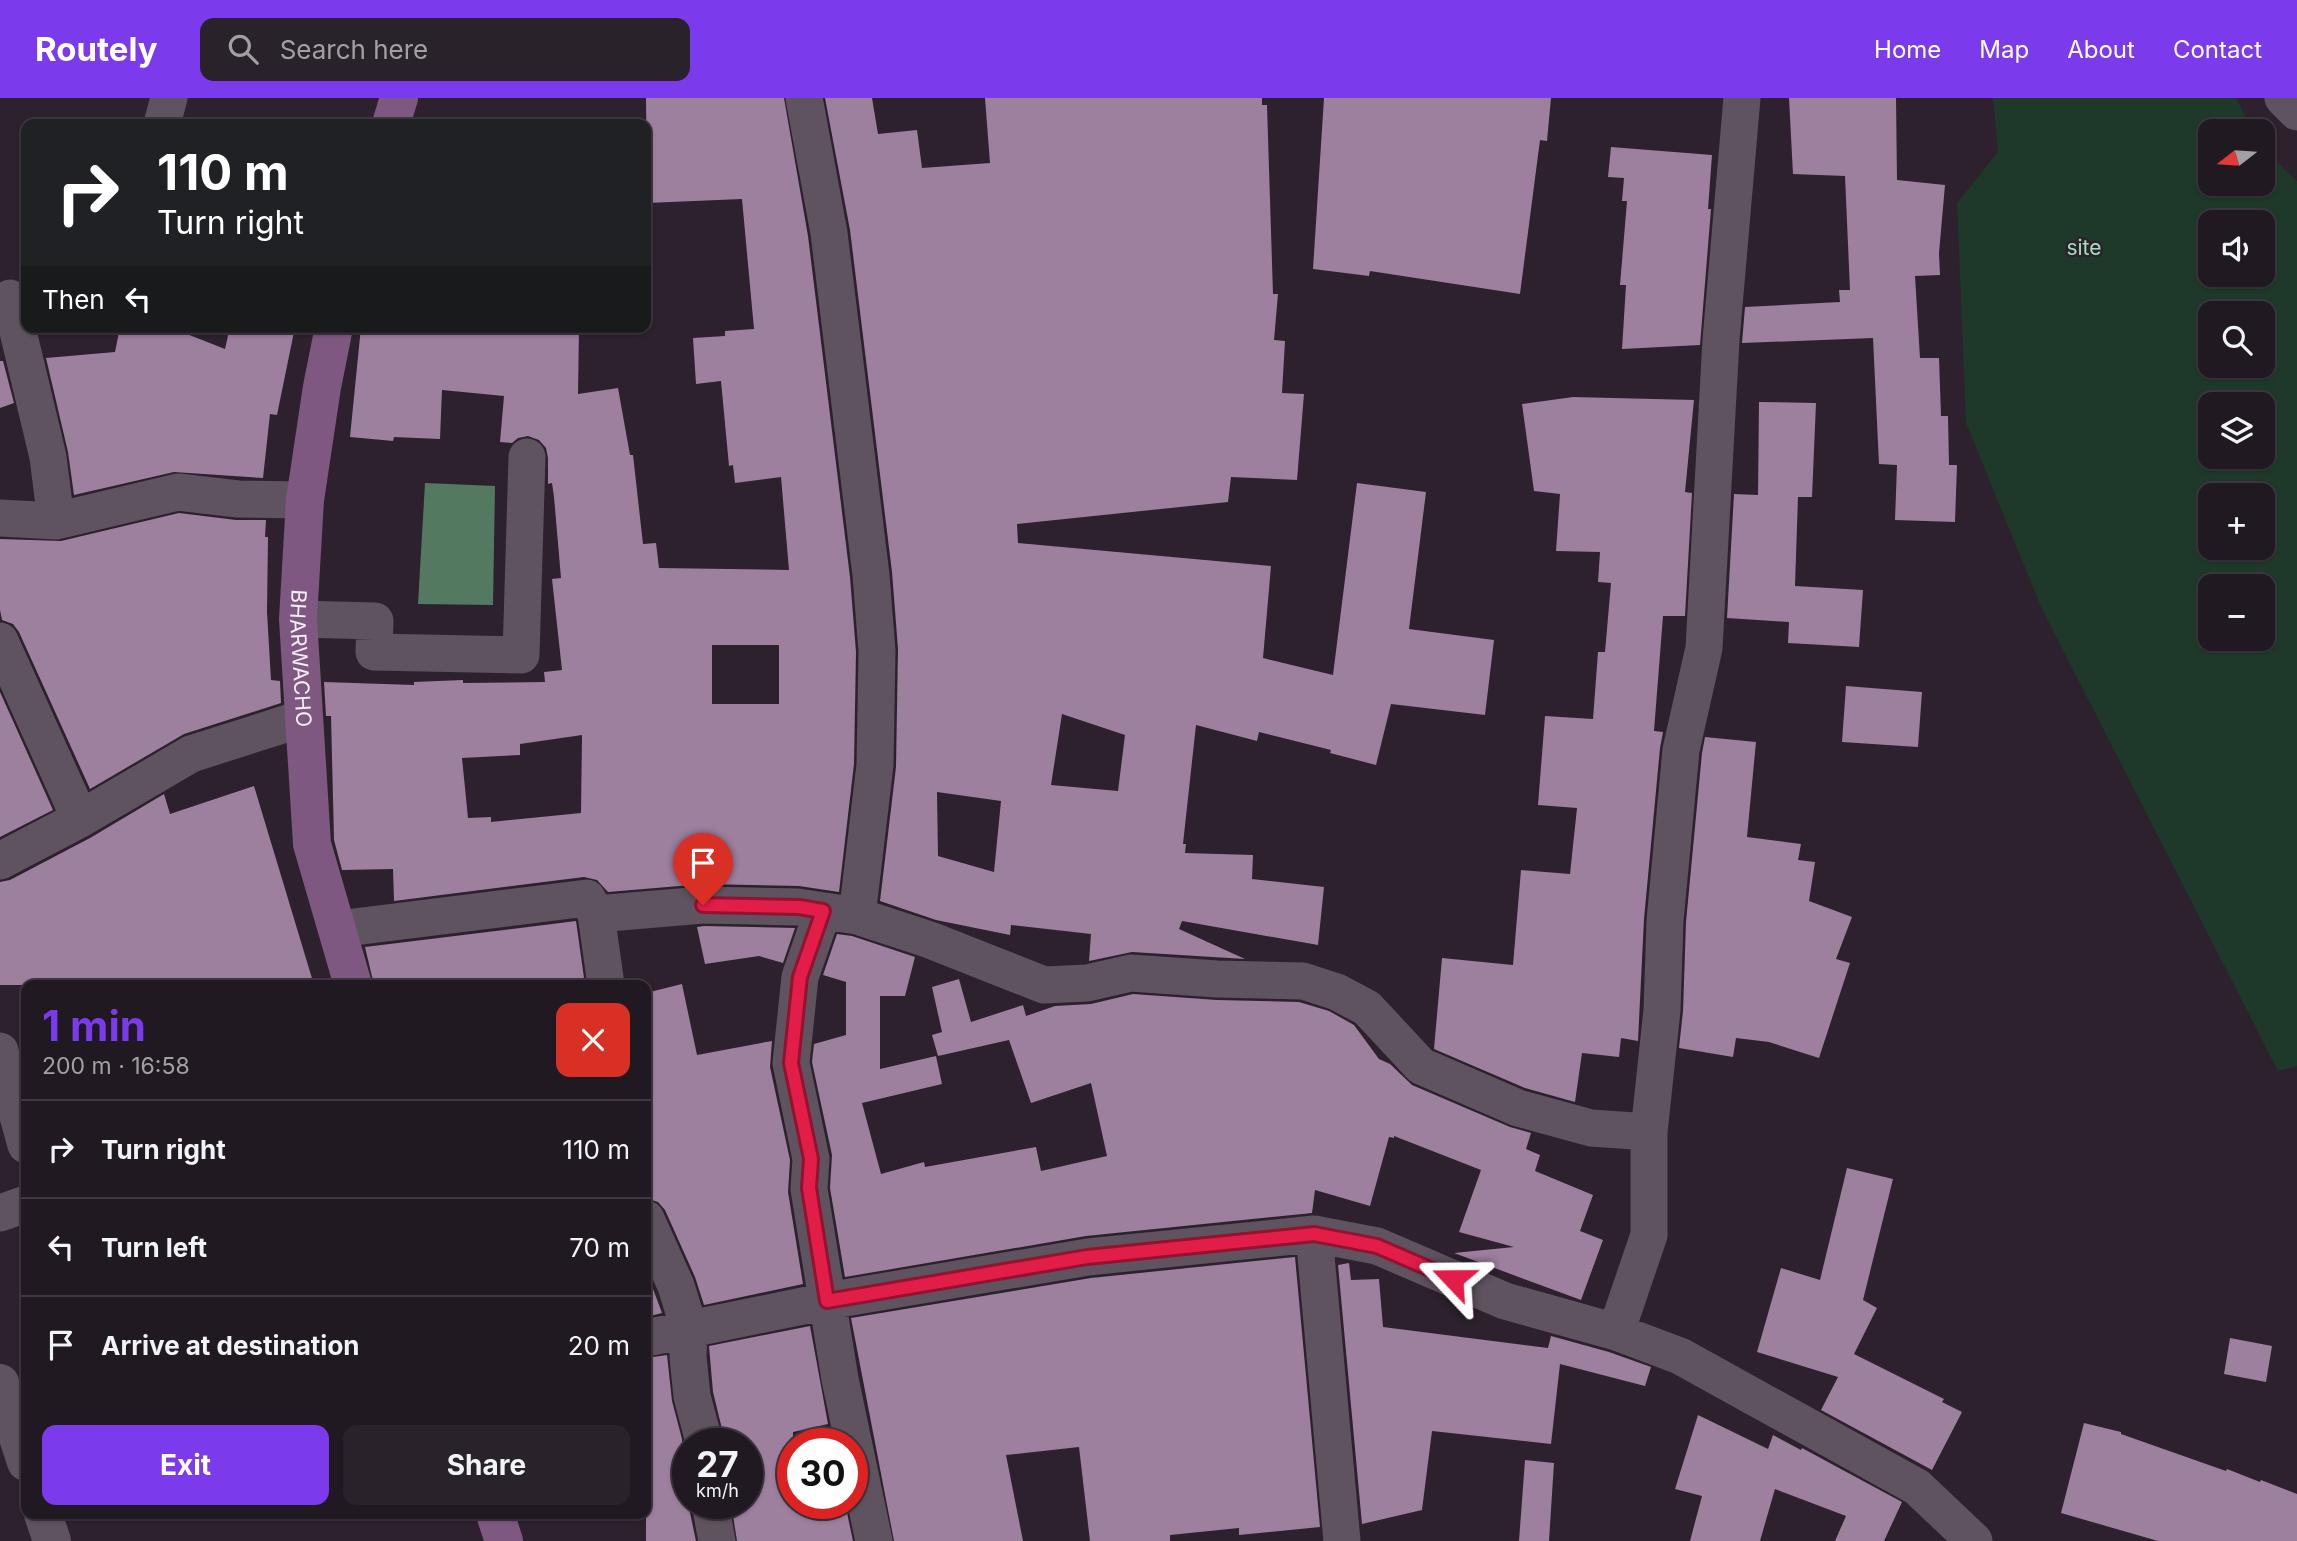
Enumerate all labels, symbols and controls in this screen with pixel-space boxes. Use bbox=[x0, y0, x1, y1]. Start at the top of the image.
search box bbox=[200, 18, 690, 81]
text: Routely bbox=[35, 29, 158, 69]
icon: search bbox=[224, 30, 262, 68]
text: Search here bbox=[280, 34, 428, 65]
text: Home bbox=[1874, 35, 1941, 64]
text: Map bbox=[1979, 35, 2029, 64]
text: About bbox=[2067, 35, 2135, 64]
text: Contact bbox=[2173, 35, 2262, 64]
north arrow bbox=[2198, 119, 2275, 196]
map controls bbox=[2198, 119, 2275, 651]
text: 110 m bbox=[157, 143, 289, 202]
icon: right bbox=[42, 147, 133, 238]
text: Turn right bbox=[157, 203, 304, 242]
button: sound bbox=[2198, 210, 2275, 287]
park label: site bbox=[2066, 235, 2102, 260]
icon: left bbox=[119, 280, 157, 318]
text: Then bbox=[42, 284, 105, 315]
button: search bbox=[2198, 301, 2275, 378]
button: layers bbox=[2198, 392, 2275, 469]
button: + bbox=[2198, 483, 2275, 560]
button: − bbox=[2198, 574, 2275, 651]
street label: BHARWACHO bbox=[286, 589, 317, 728]
pin bbox=[673, 833, 733, 905]
icon: arrive bbox=[684, 844, 722, 882]
text: 1 min bbox=[42, 1000, 146, 1051]
button: close bbox=[556, 1003, 630, 1077]
text: 200 m · 16:58 bbox=[42, 1052, 190, 1080]
icon: right bbox=[42, 1130, 80, 1168]
text: Turn right bbox=[101, 1134, 226, 1165]
text: 110 m bbox=[562, 1134, 630, 1165]
icon: left bbox=[42, 1228, 80, 1266]
text: Turn left bbox=[101, 1232, 207, 1263]
text: 70 m bbox=[569, 1232, 630, 1263]
position arrow bbox=[1416, 1242, 1490, 1316]
icon: arrive bbox=[42, 1326, 80, 1364]
text: Arrive at destination bbox=[101, 1330, 360, 1361]
text: 20 m bbox=[568, 1330, 630, 1361]
button: Exit bbox=[42, 1425, 329, 1505]
button: Share bbox=[343, 1425, 630, 1505]
speed limit sign: 30 bbox=[777, 1428, 868, 1519]
text: 27 bbox=[696, 1443, 739, 1485]
text: km/h bbox=[696, 1480, 739, 1501]

